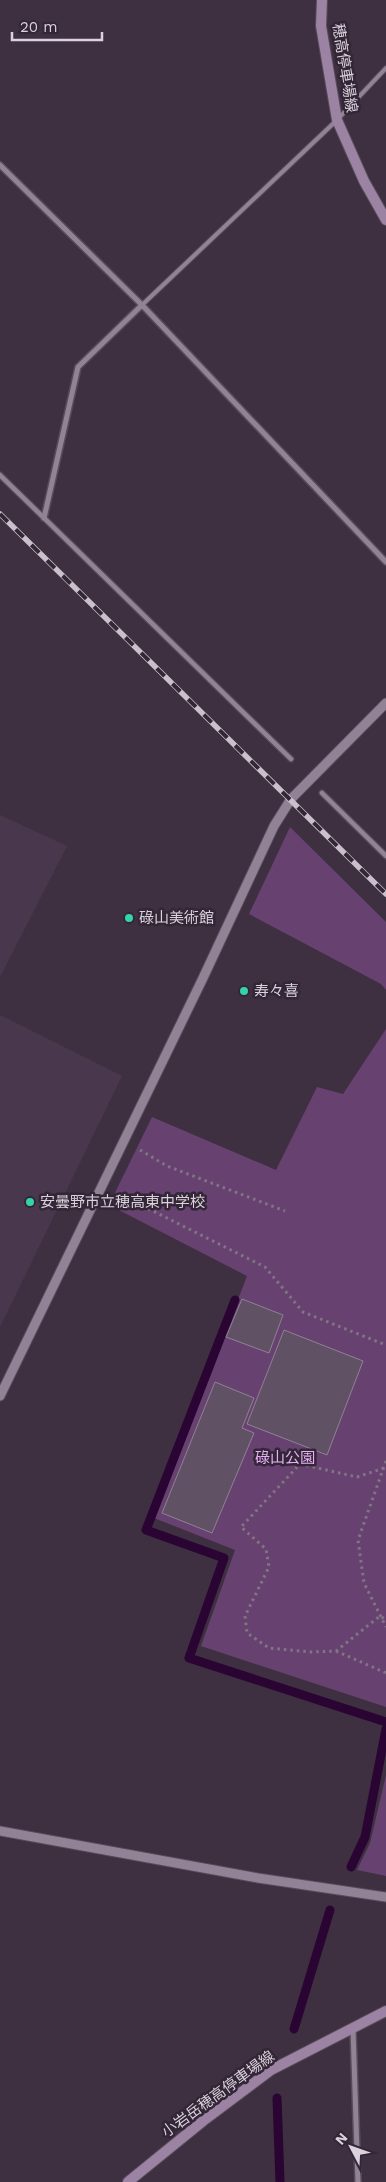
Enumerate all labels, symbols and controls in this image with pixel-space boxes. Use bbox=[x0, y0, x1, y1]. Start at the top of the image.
scale bar bbox=[12, 10, 102, 42]
text: 20 m bbox=[20, 18, 58, 36]
street label: 穂高停車場線 bbox=[329, 22, 361, 114]
place label: 碌山美術館 bbox=[139, 909, 214, 927]
marker: 碌山美術館 bbox=[123, 912, 135, 924]
place label: 寿々喜 bbox=[254, 982, 299, 1000]
marker: 寿々喜 bbox=[238, 985, 250, 997]
place label: 安曇野市立穂高東中学校 bbox=[40, 1193, 205, 1211]
marker: 安曇野市立穂高東中学校 bbox=[24, 1196, 36, 1208]
park label: 碌山公園 bbox=[255, 1449, 315, 1467]
street label: 小岩岳穂高停車場線 bbox=[158, 2047, 278, 2141]
north arrow bbox=[326, 2122, 376, 2172]
text: N bbox=[332, 2129, 351, 2148]

